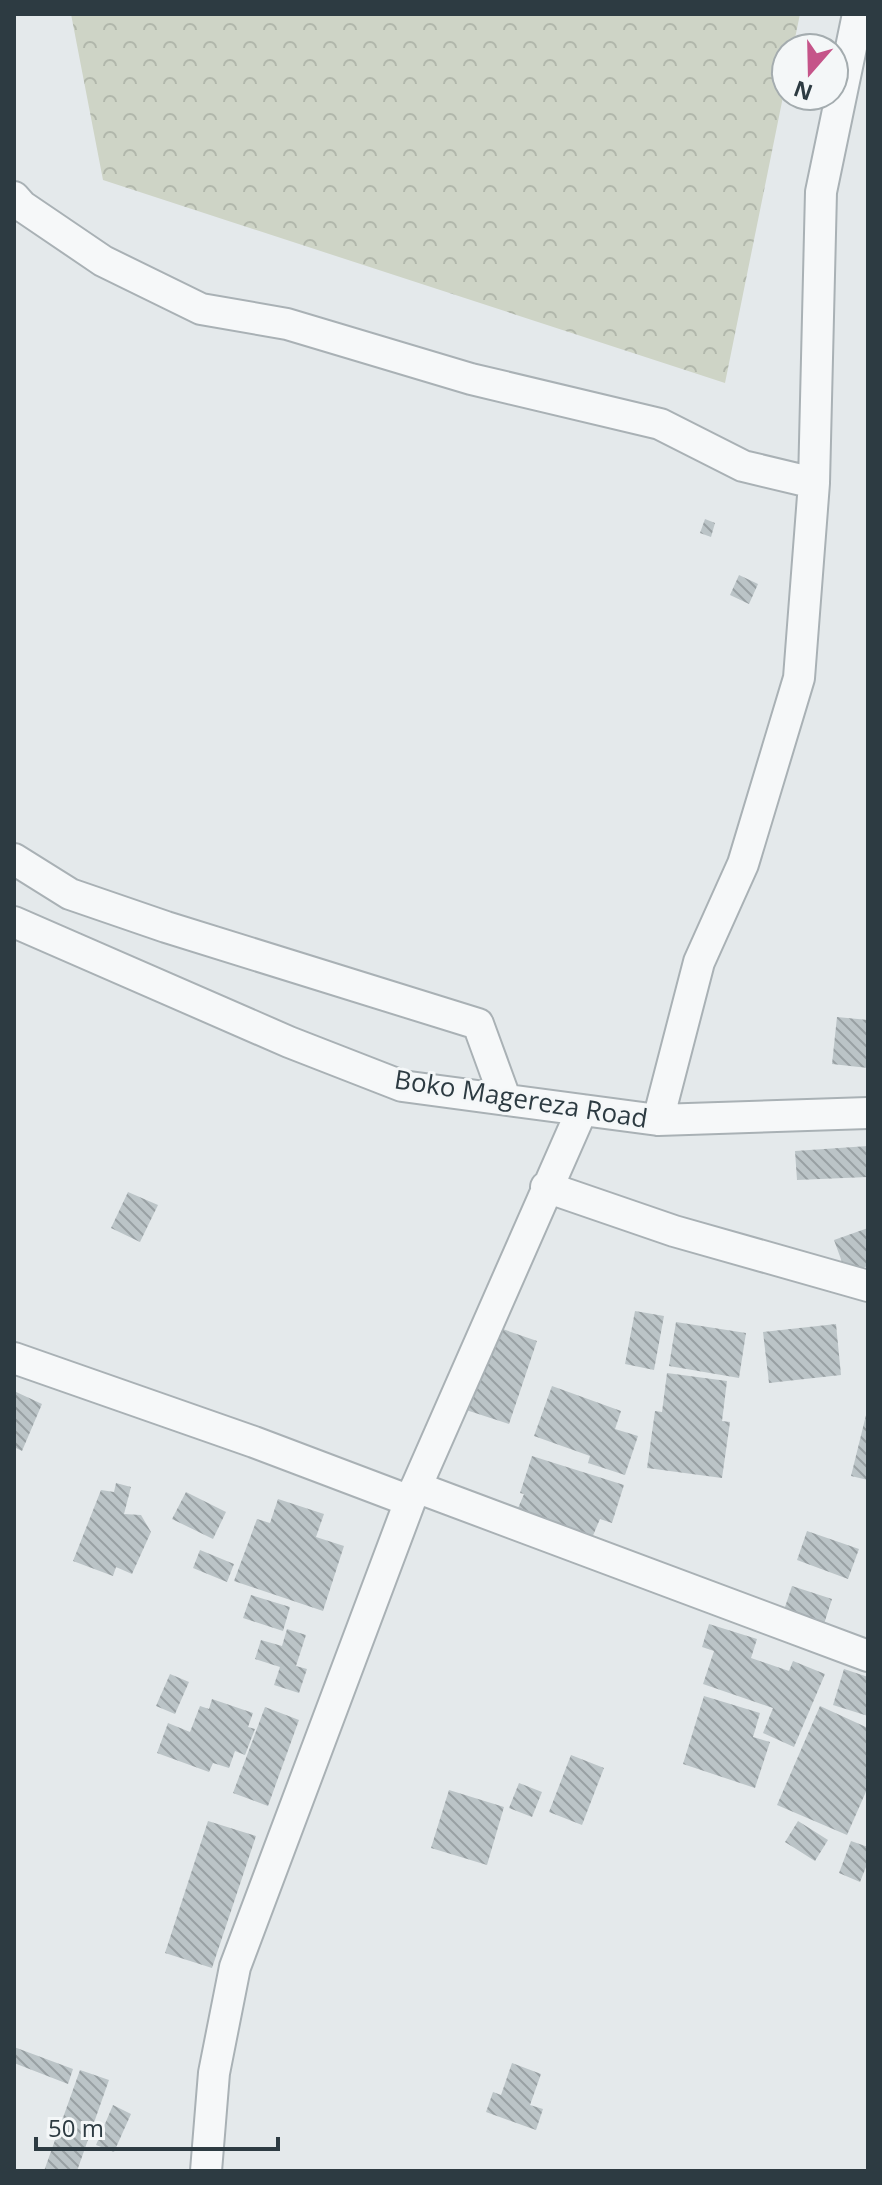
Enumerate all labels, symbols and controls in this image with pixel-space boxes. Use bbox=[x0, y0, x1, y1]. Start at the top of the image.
north arrow bbox=[770, 32, 850, 112]
text: N bbox=[789, 75, 816, 109]
street label: Boko Magereza Road bbox=[392, 1060, 650, 1136]
scale bar bbox=[36, 2101, 278, 2151]
text: 50 m bbox=[48, 2111, 104, 2144]

